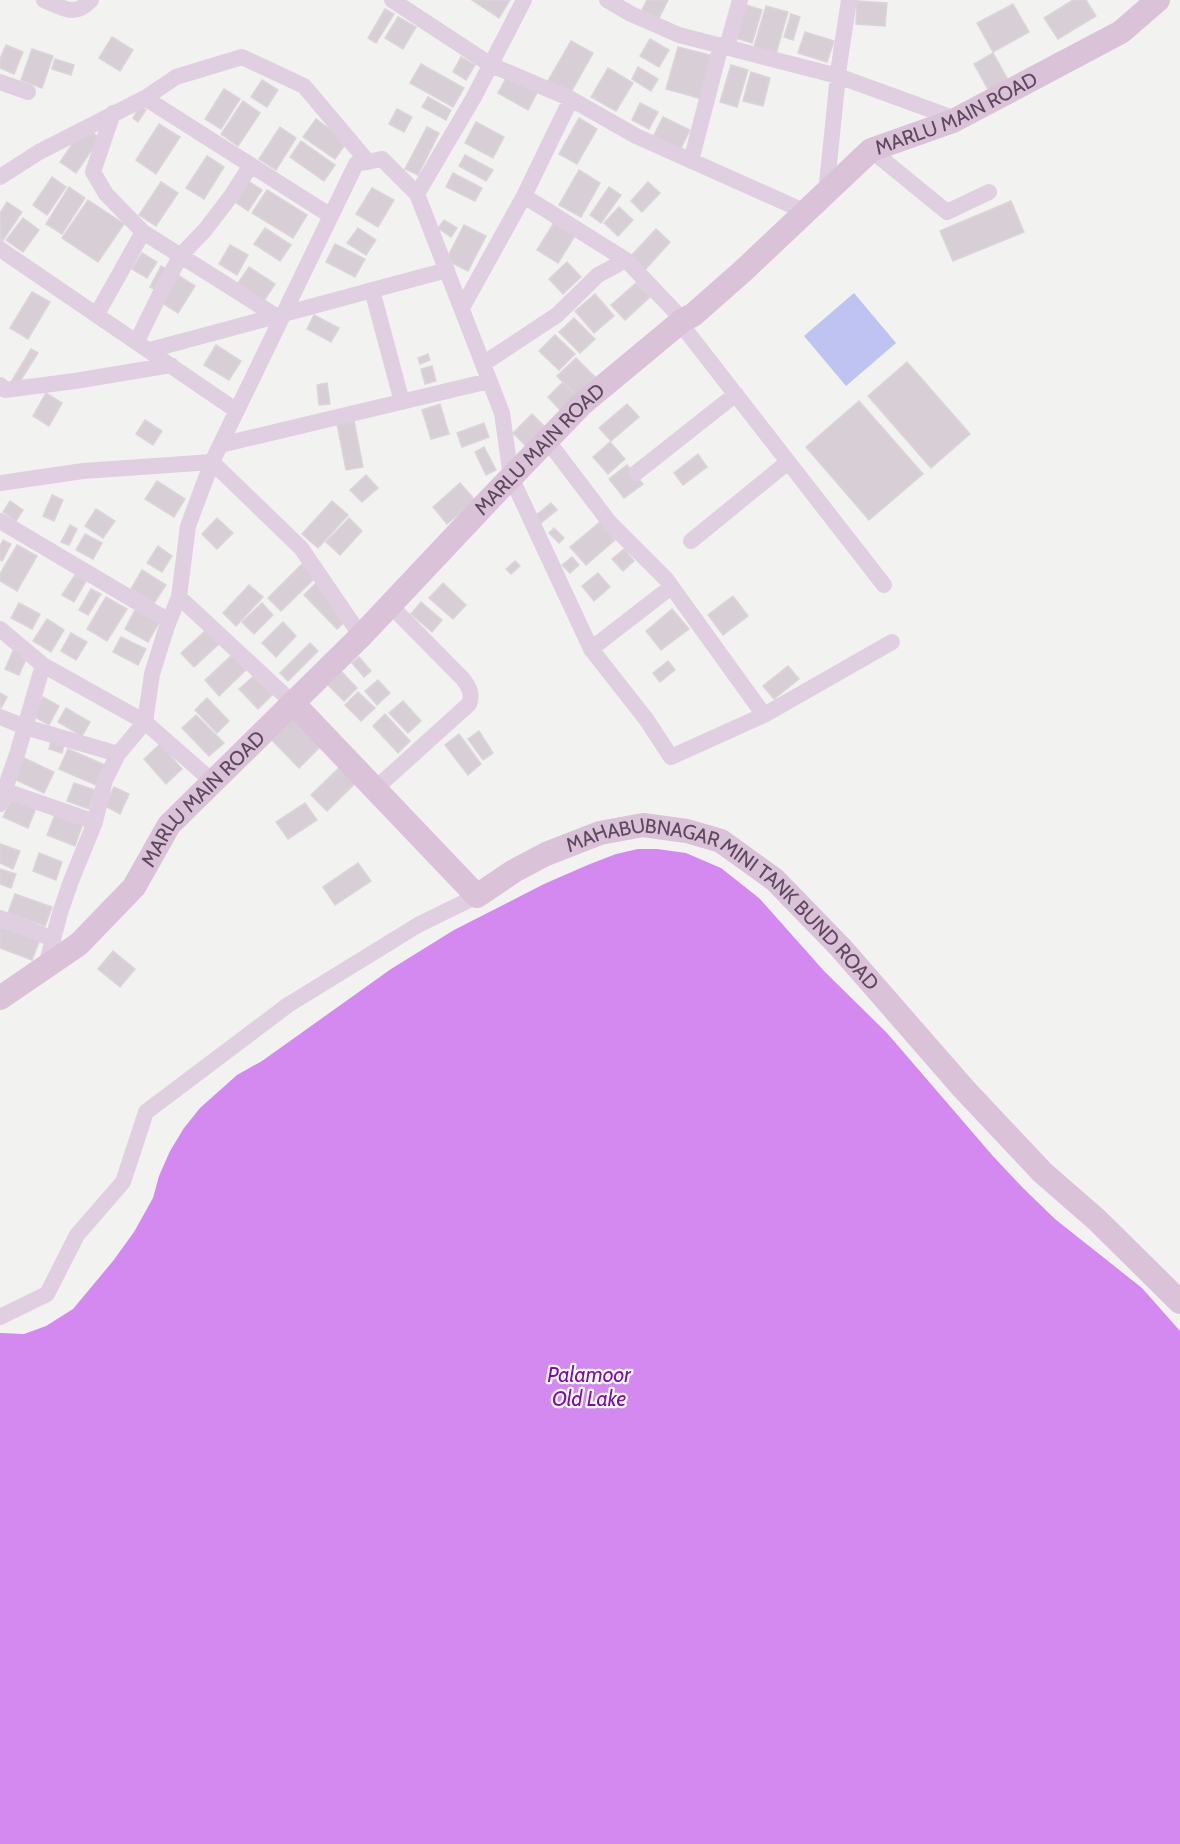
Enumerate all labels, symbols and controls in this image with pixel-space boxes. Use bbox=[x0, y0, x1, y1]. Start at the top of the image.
street label: MARLU MAIN ROAD bbox=[872, 67, 1041, 160]
street label: MARLU MAIN ROAD bbox=[469, 378, 610, 520]
street label: MARLU MAIN ROAD bbox=[136, 725, 270, 871]
street label: MAHABUBNAGAR MINI TANK BUND ROAD bbox=[562, 813, 884, 995]
water label: Palamoor Old Lake bbox=[547, 1362, 632, 1411]

